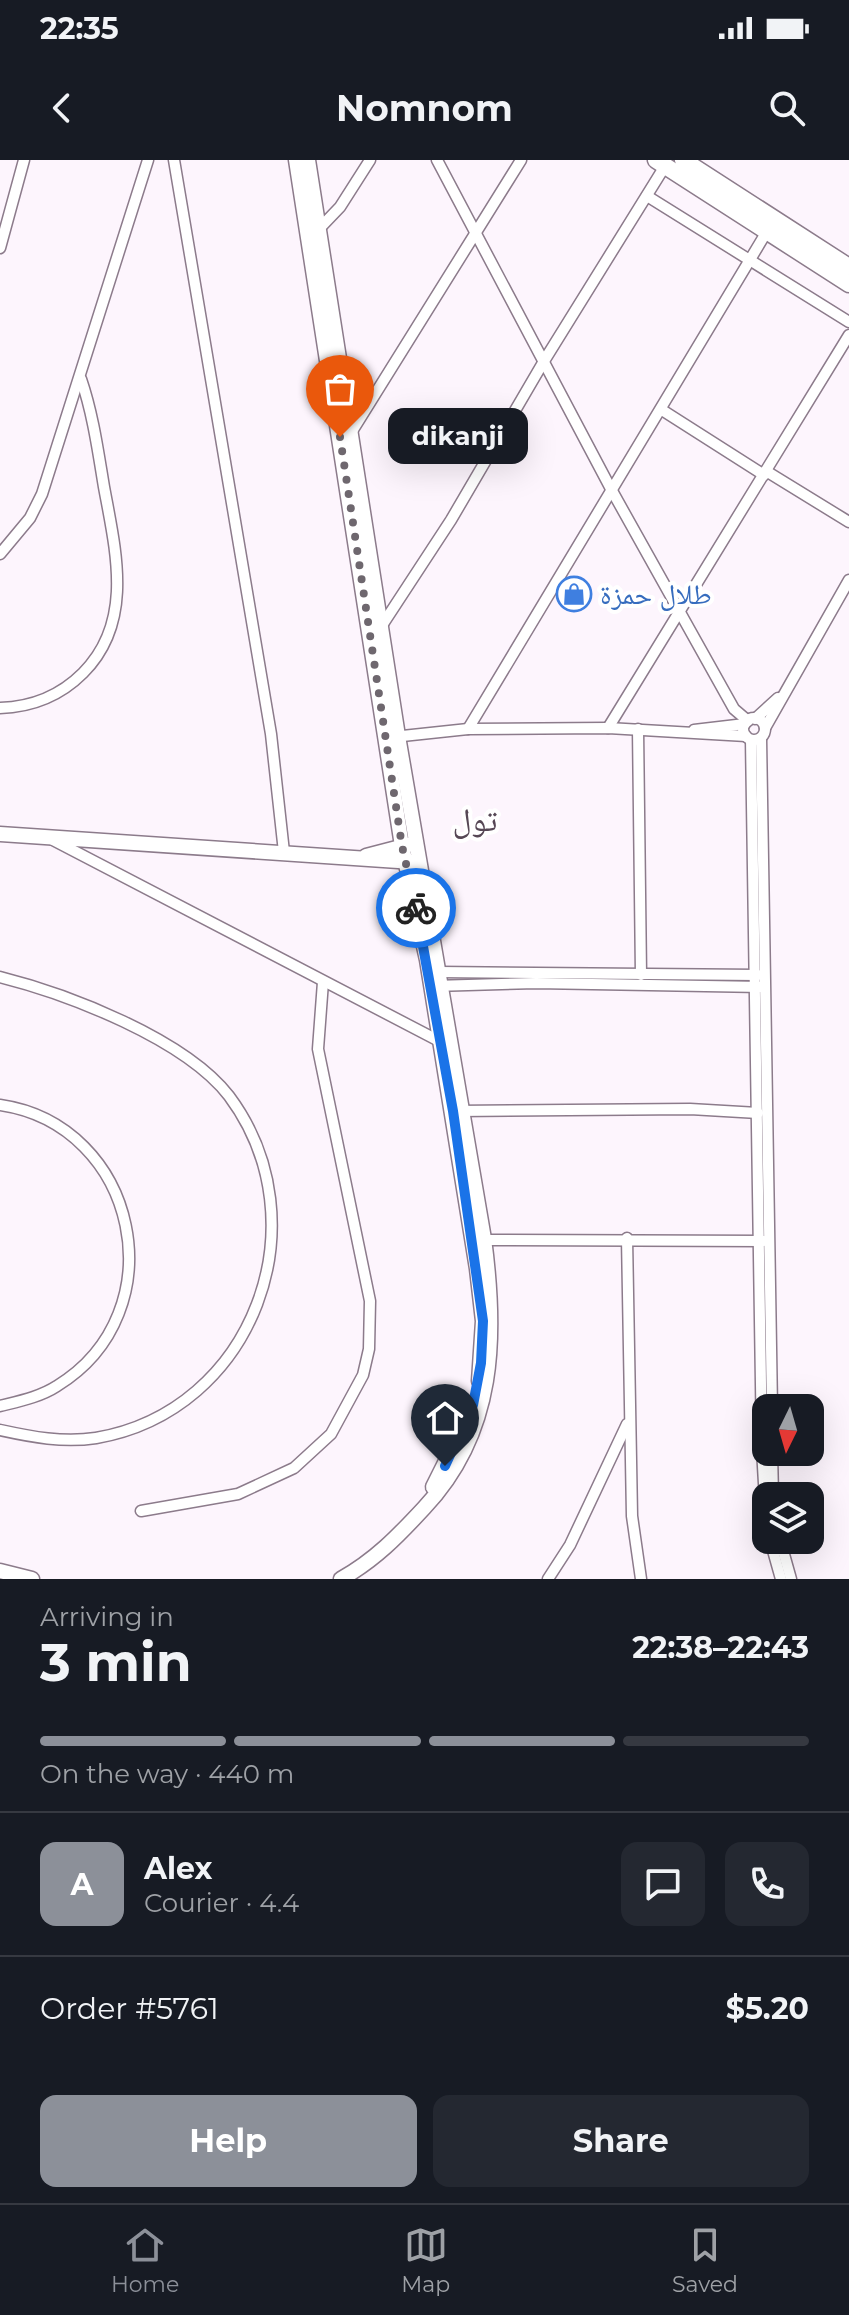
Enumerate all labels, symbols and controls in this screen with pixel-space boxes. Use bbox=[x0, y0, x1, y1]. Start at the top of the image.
text: 22:35 bbox=[40, 10, 119, 47]
icon: back bbox=[40, 86, 84, 130]
text: Nomnom bbox=[336, 86, 513, 130]
icon: search bbox=[765, 86, 809, 130]
pin bbox=[306, 355, 374, 437]
icon: bag bbox=[318, 367, 362, 411]
callout: dikanji bbox=[388, 409, 528, 465]
text: dikanji bbox=[412, 420, 504, 452]
shop icon: طلال حمزة bbox=[555, 575, 593, 613]
place label: طلال حمزة bbox=[600, 577, 712, 611]
district label: تول bbox=[453, 800, 498, 839]
courier bbox=[376, 868, 456, 948]
icon: bike bbox=[394, 886, 438, 930]
pin bbox=[411, 1384, 479, 1466]
north arrow bbox=[752, 1394, 824, 1466]
map controls bbox=[752, 1394, 824, 1554]
icon: home bbox=[423, 1396, 467, 1440]
button: layers bbox=[752, 1482, 824, 1554]
text: Arriving in bbox=[40, 1601, 174, 1633]
text: 22:38–22:43 bbox=[632, 1629, 809, 1666]
text: 3 min bbox=[40, 1631, 192, 1694]
text: On the way · 440 m bbox=[40, 1758, 294, 1790]
button: chat bbox=[621, 1842, 705, 1926]
button: phone bbox=[725, 1842, 809, 1926]
text: Alex bbox=[144, 1850, 212, 1887]
text: A bbox=[71, 1866, 93, 1903]
text: Courier · 4.4 bbox=[144, 1887, 299, 1919]
text: Order #5761 bbox=[40, 1990, 219, 2027]
text: $5.20 bbox=[726, 1990, 809, 2027]
button: Help bbox=[40, 2095, 417, 2187]
button: Share bbox=[433, 2095, 809, 2187]
tab: Home bbox=[111, 2223, 179, 2298]
tab: Map bbox=[401, 2223, 450, 2298]
tab: Saved bbox=[672, 2223, 738, 2298]

